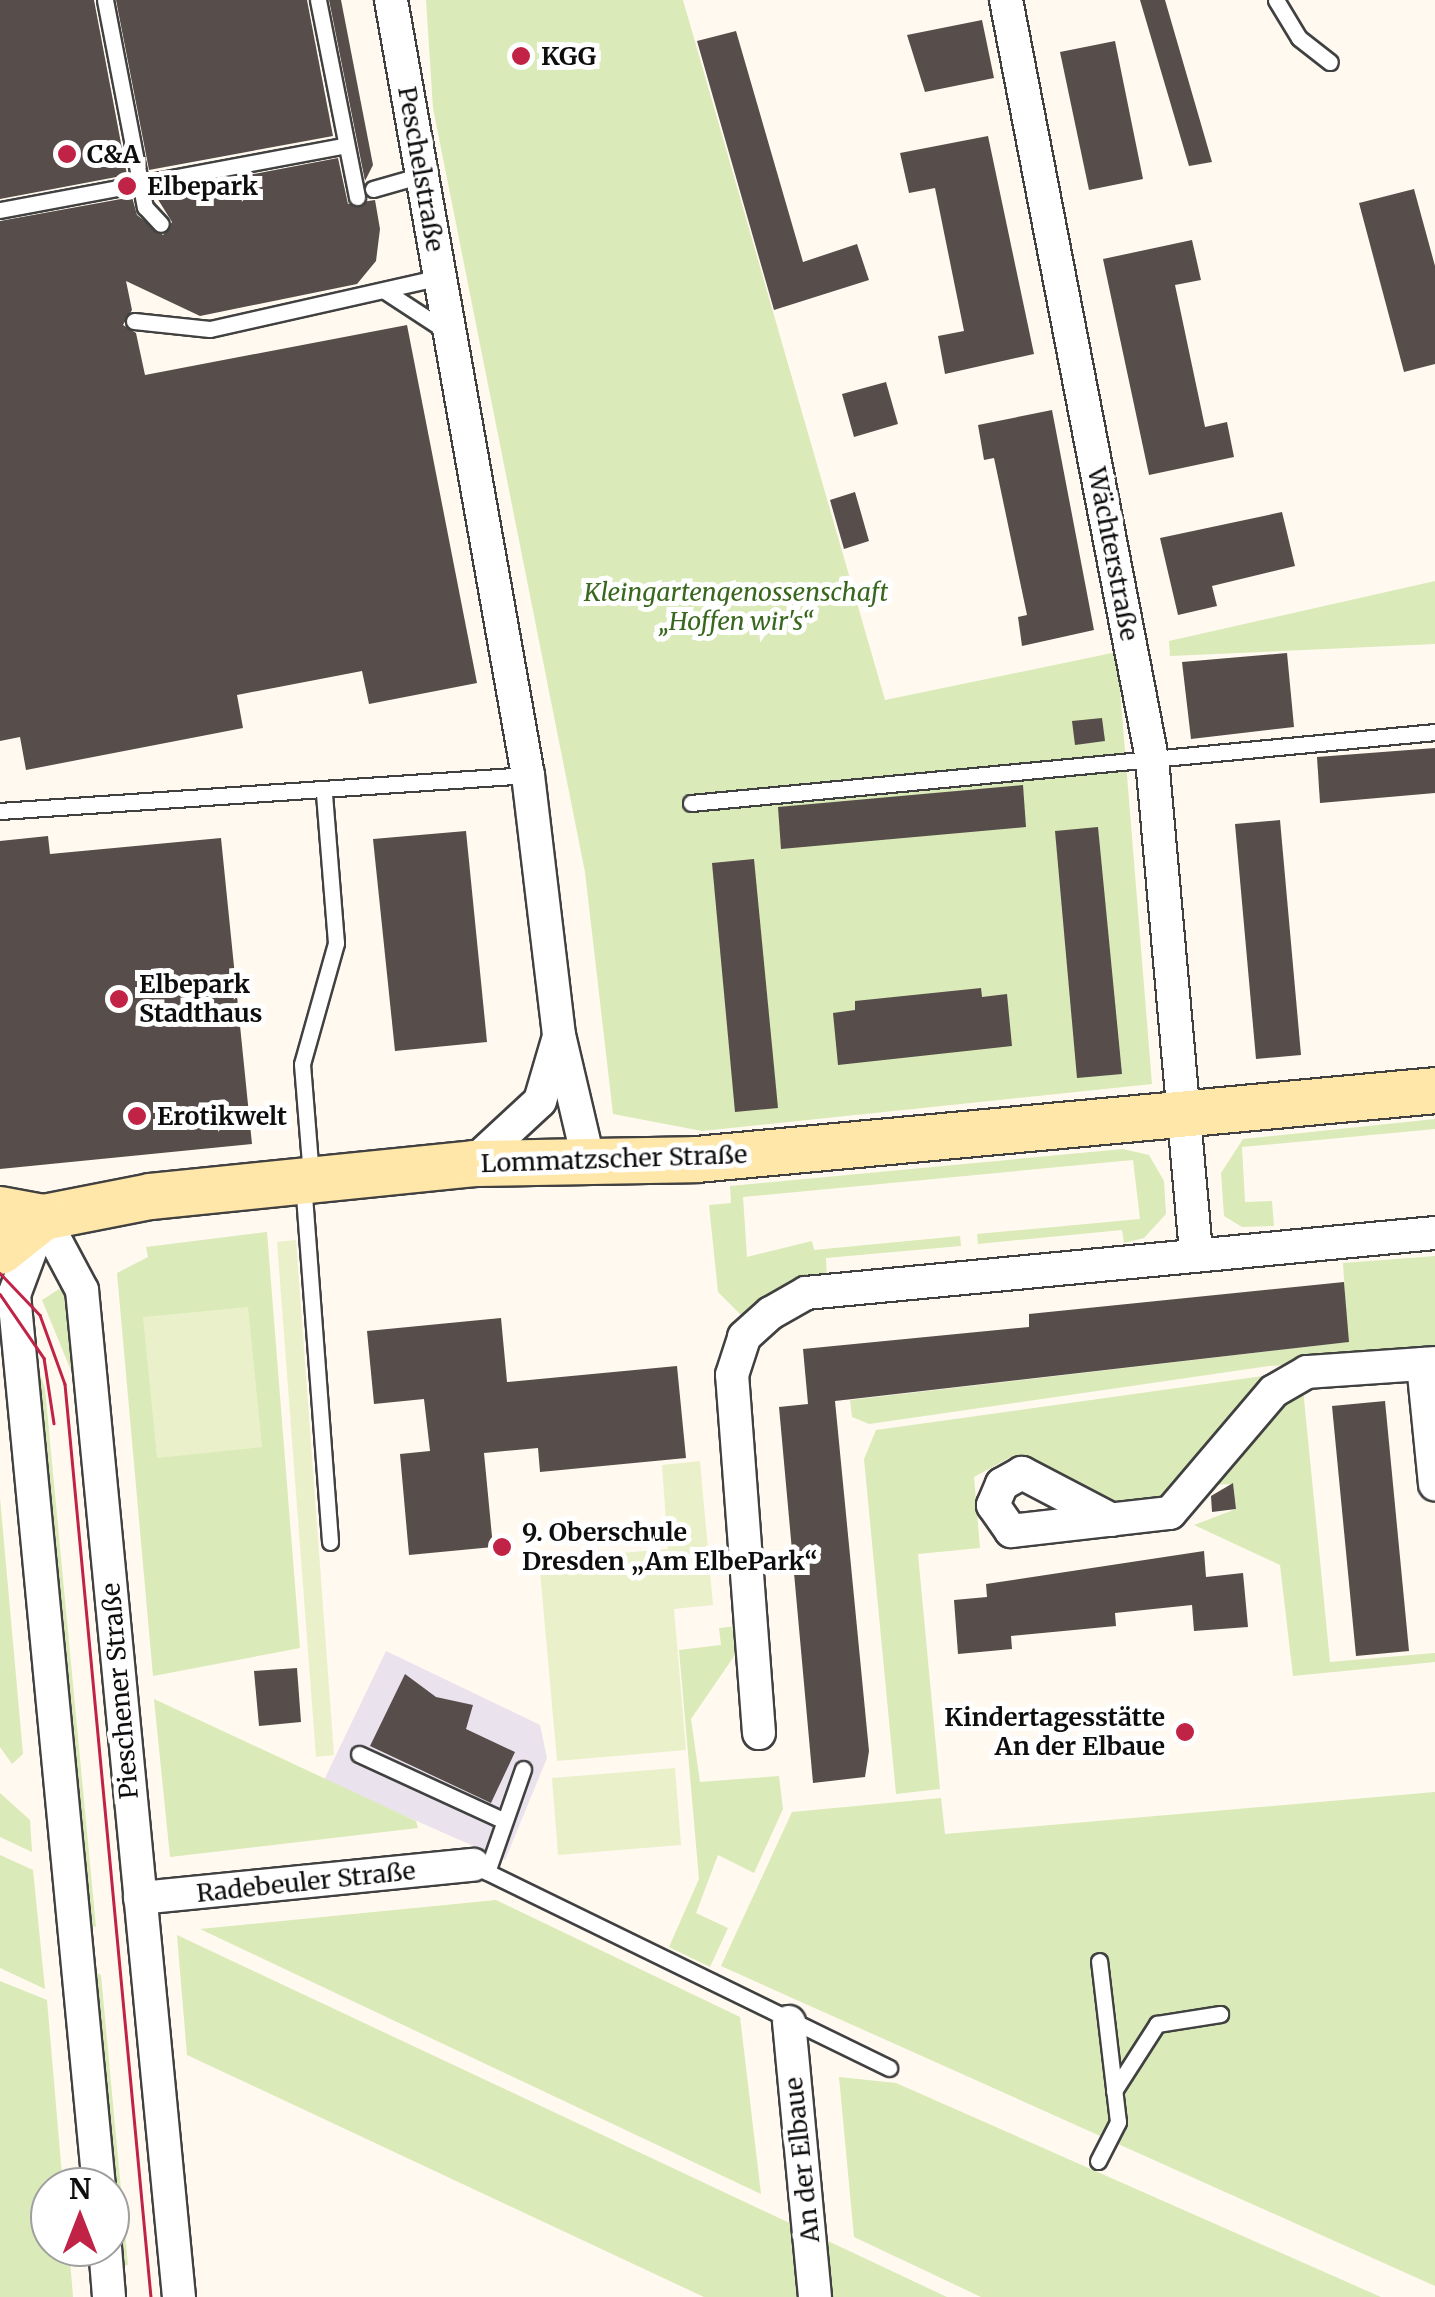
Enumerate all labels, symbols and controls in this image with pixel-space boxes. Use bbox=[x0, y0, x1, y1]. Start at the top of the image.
place label: KGG bbox=[541, 41, 596, 71]
marker: KGG bbox=[510, 45, 532, 67]
street label: Peschelstraße bbox=[392, 84, 450, 254]
place label: C&A bbox=[87, 139, 140, 169]
marker: C&A bbox=[56, 143, 78, 165]
place label: Elbepark bbox=[147, 171, 258, 201]
marker: Elbepark bbox=[116, 175, 138, 197]
street label: Wächterstraße bbox=[1081, 465, 1145, 643]
park label: Kleingartengenossenschaft „Hoffen wir's“ bbox=[584, 578, 888, 637]
place label: Elbepark Stadthaus bbox=[139, 970, 263, 1029]
marker: Elbepark Stadthaus bbox=[108, 988, 130, 1010]
place label: Erotikwelt bbox=[157, 1101, 287, 1131]
marker: Erotikwelt bbox=[126, 1105, 148, 1127]
street label: Lommatzscher Straße bbox=[480, 1139, 748, 1179]
place label: 9. Oberschule Dresden „Am ElbePark“ bbox=[522, 1518, 818, 1577]
marker: 9. Oberschule Dresden „Am ElbePark“ bbox=[491, 1536, 513, 1558]
street label: Pieschener Straße bbox=[96, 1582, 144, 1800]
place label: Kindertagesstätte An der Elbaue bbox=[944, 1703, 1165, 1762]
marker: Kindertagesstätte An der Elbaue bbox=[1174, 1721, 1196, 1743]
street label: Radebeuler Straße bbox=[195, 1856, 417, 1908]
street label: An der Elbaue bbox=[778, 2076, 826, 2244]
north arrow bbox=[30, 2167, 130, 2267]
text: N bbox=[69, 2171, 91, 2207]

